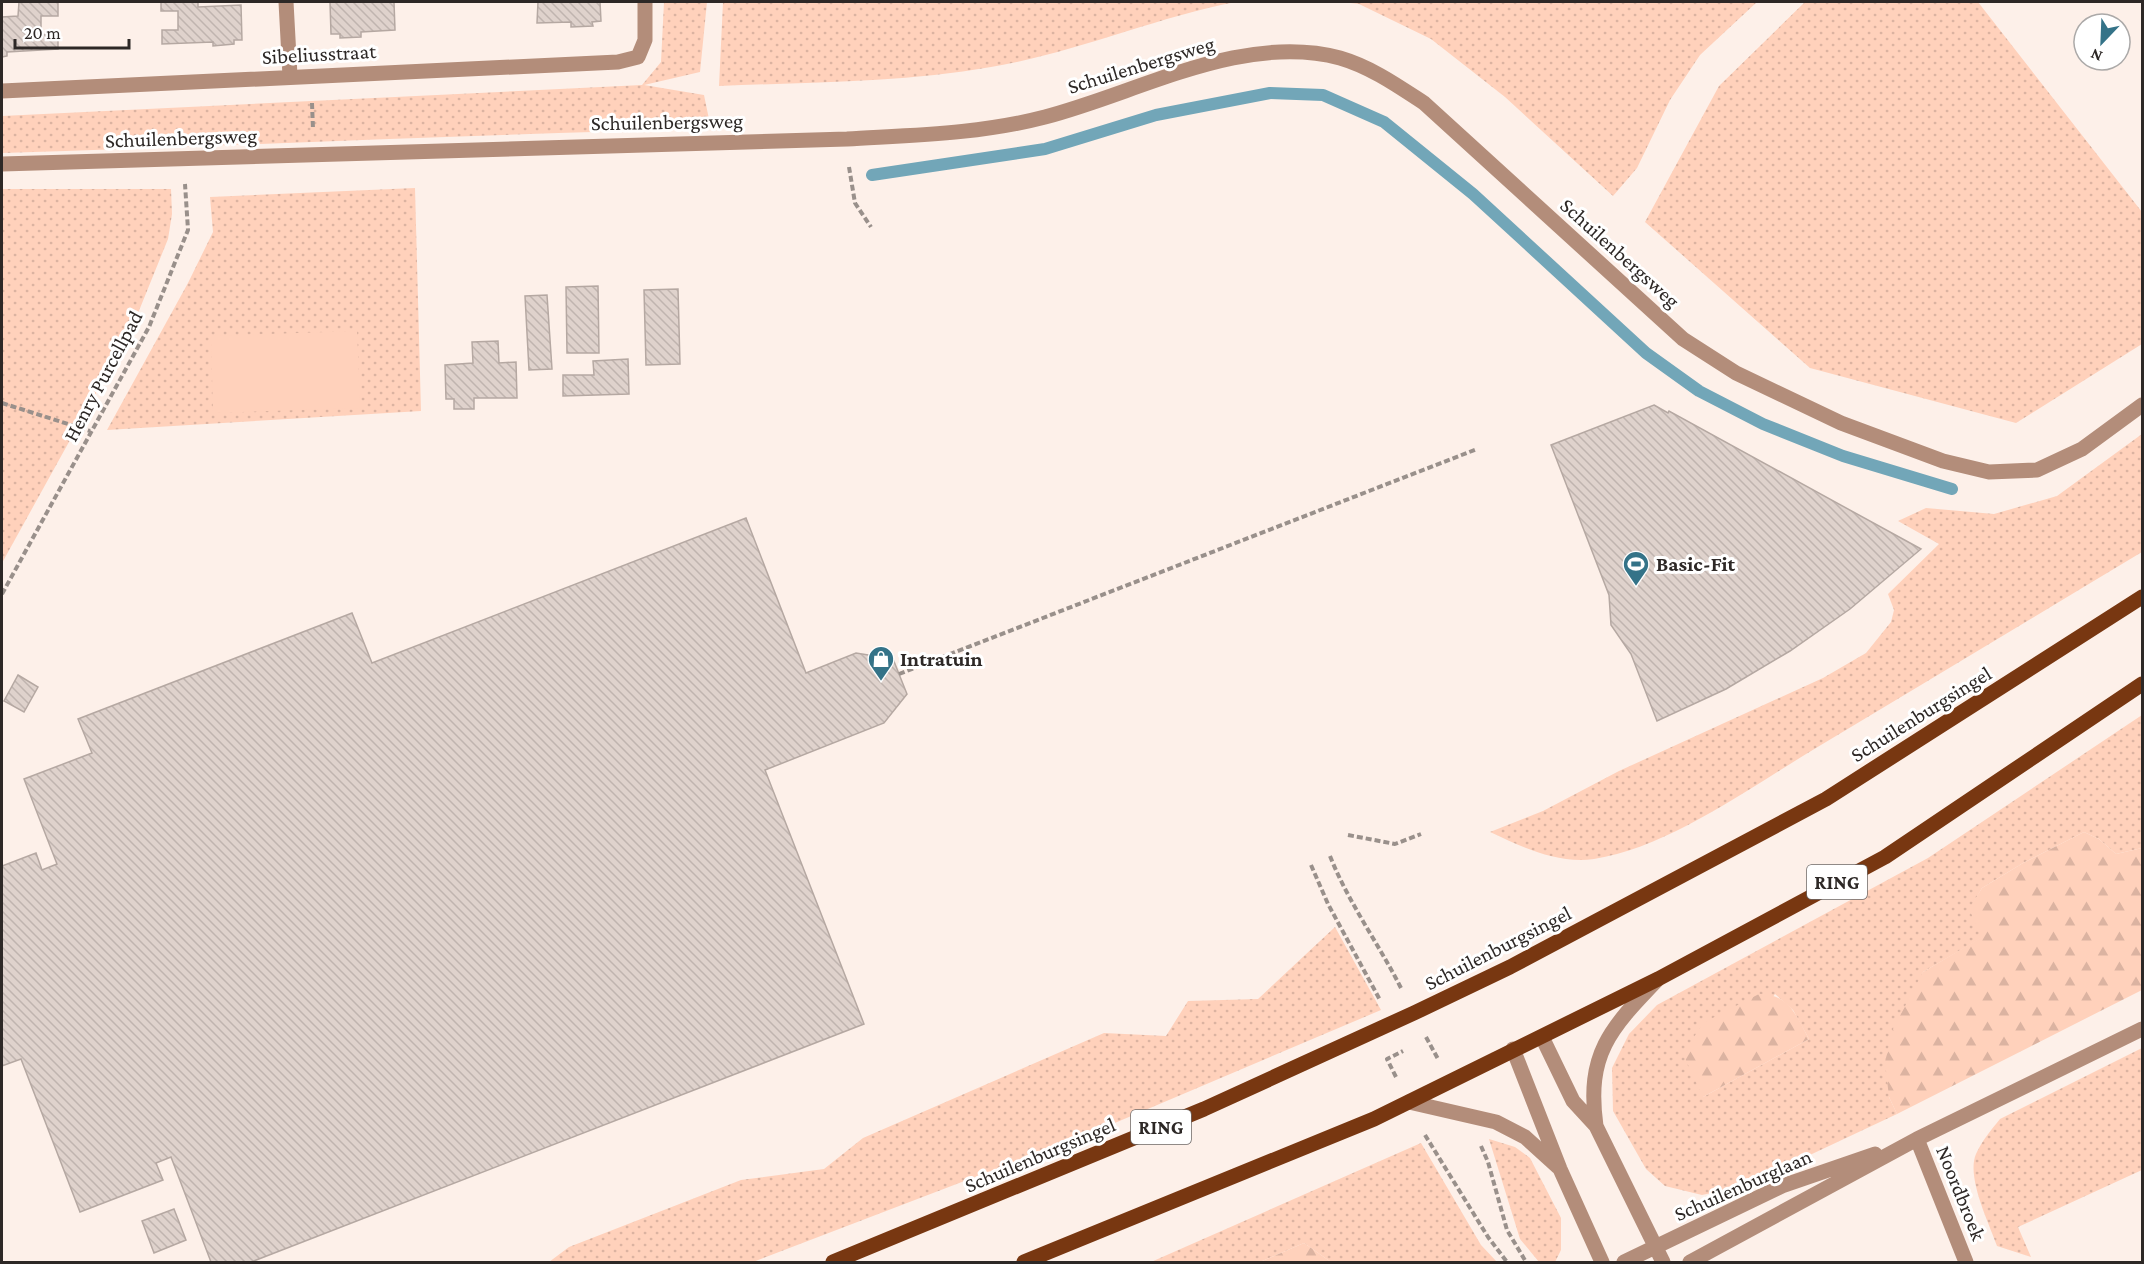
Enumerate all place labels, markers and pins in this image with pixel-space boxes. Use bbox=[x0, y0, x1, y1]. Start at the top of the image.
sports icon: Basic-Fit bbox=[1621, 549, 1651, 587]
place label: Basic-Fit bbox=[1656, 552, 1736, 576]
shop icon: Intratuin bbox=[866, 644, 896, 682]
place label: Intratuin bbox=[900, 647, 983, 671]

